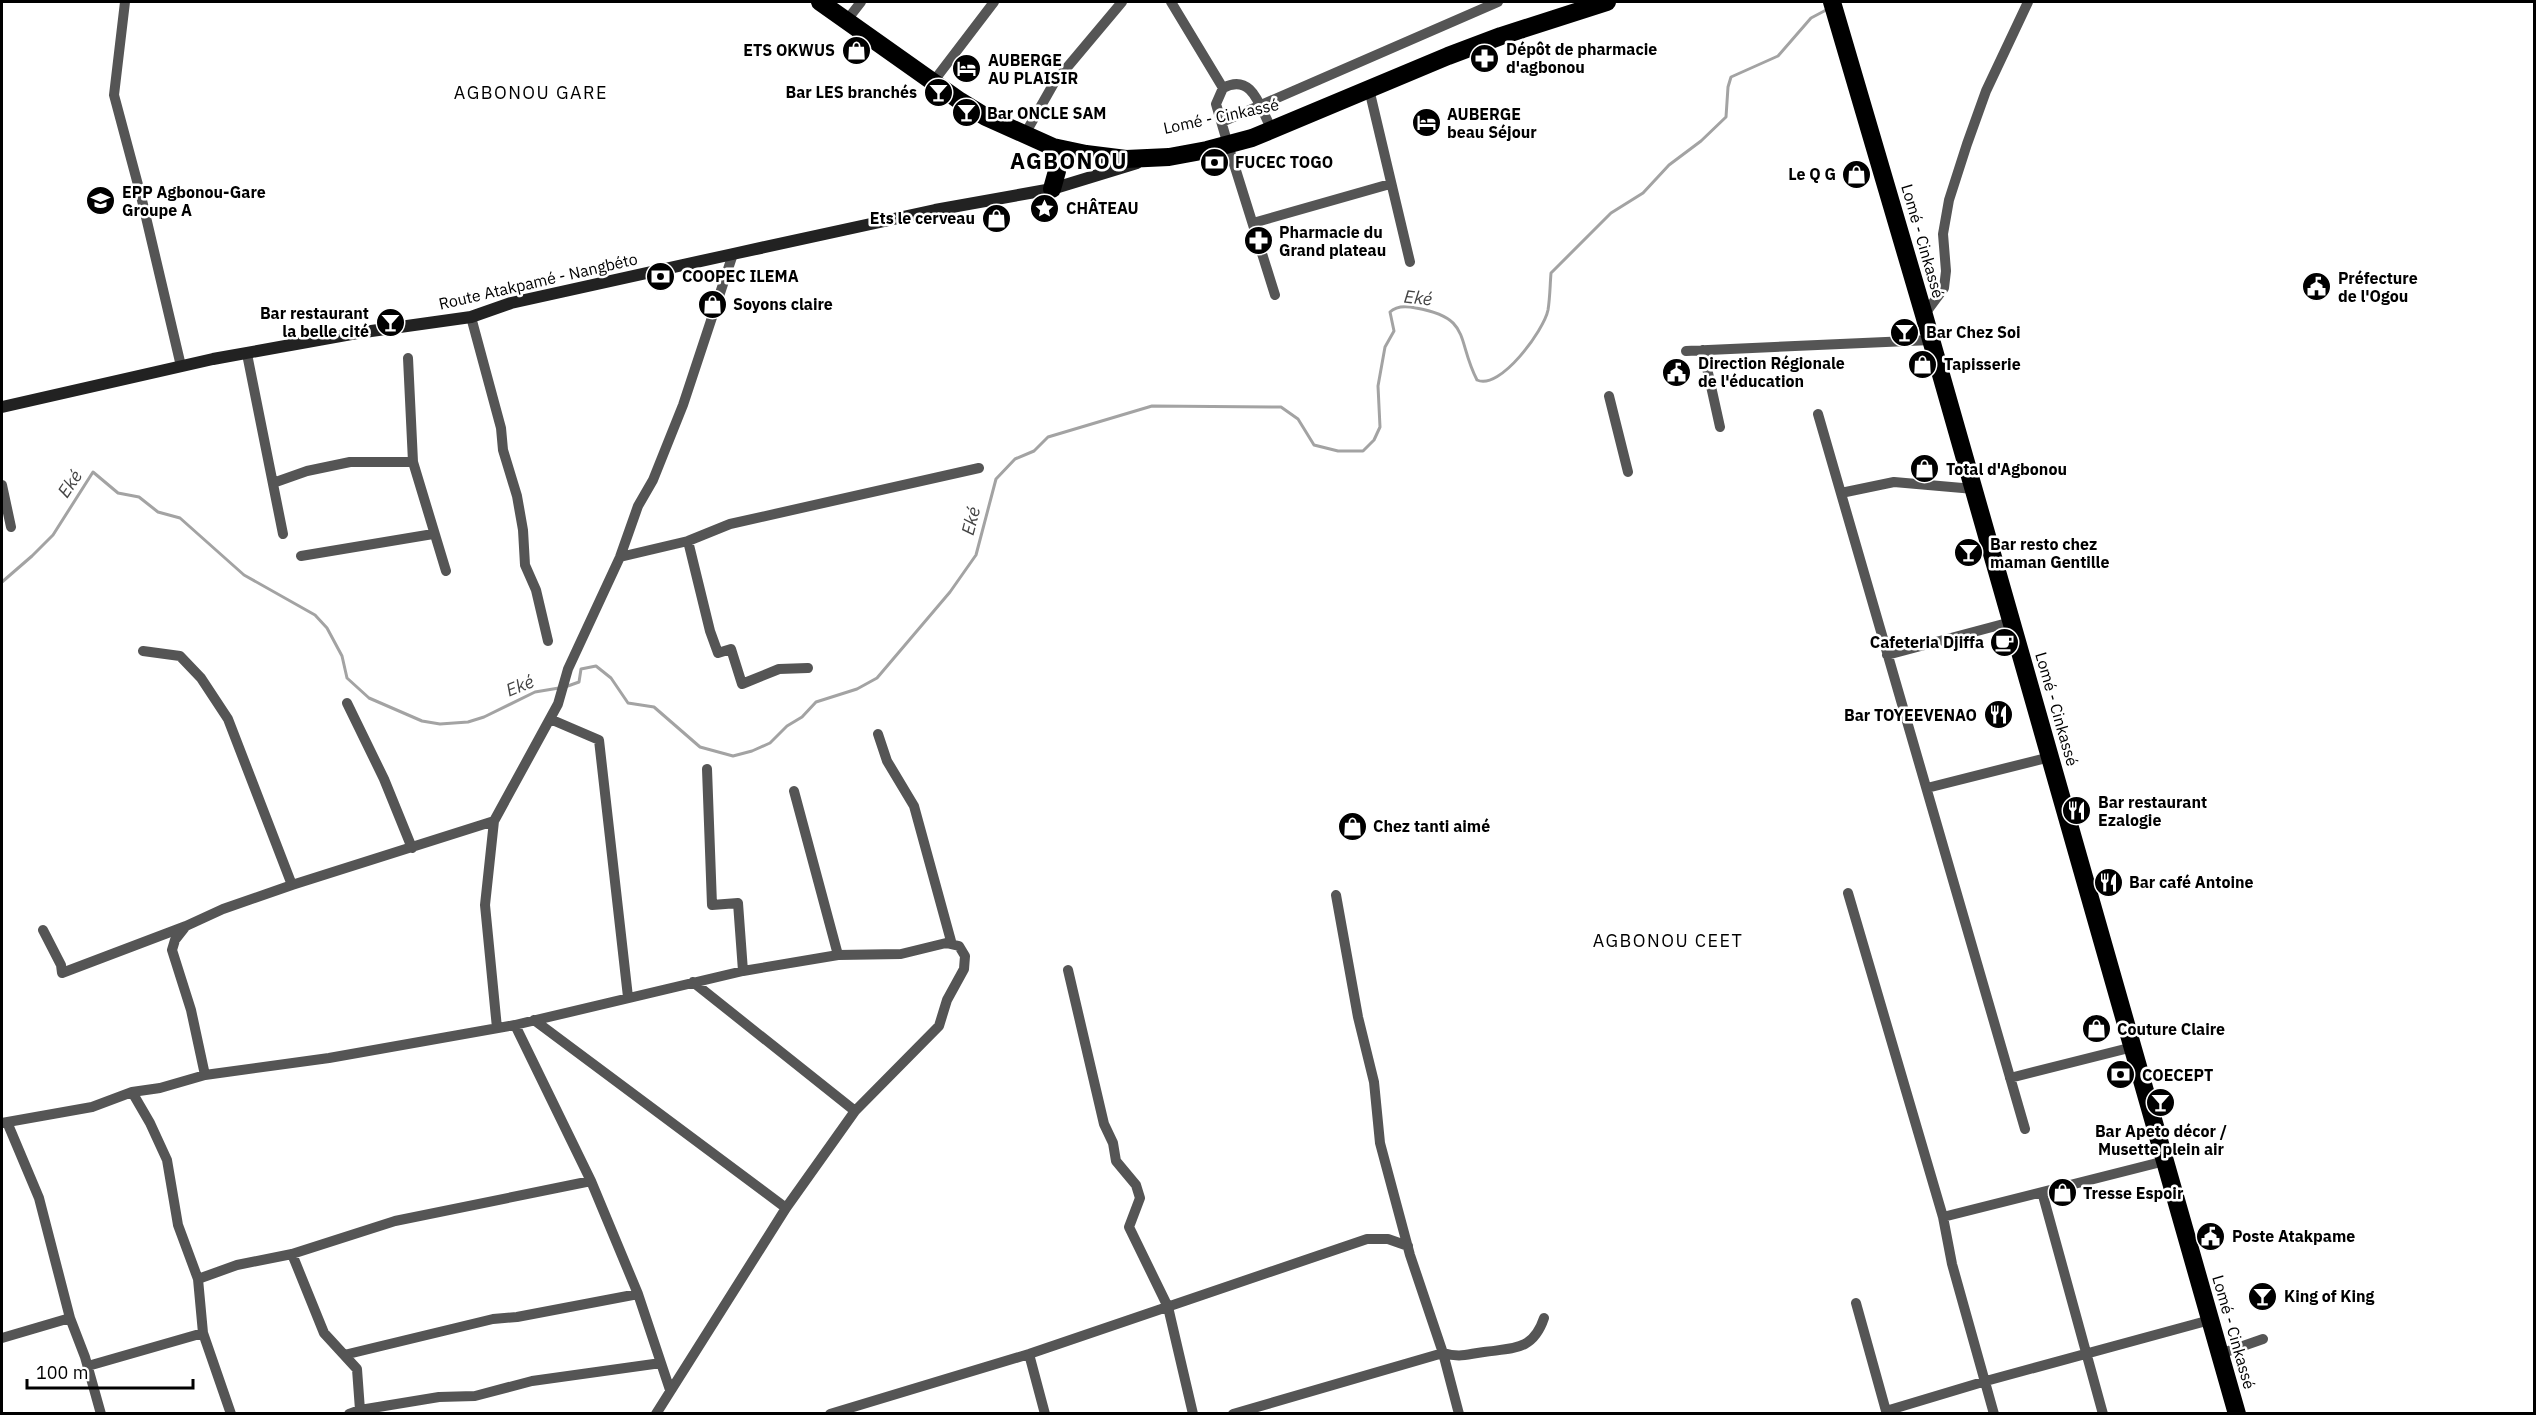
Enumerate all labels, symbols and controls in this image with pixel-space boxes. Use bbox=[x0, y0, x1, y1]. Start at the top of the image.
shop icon: ETS OKWUS bbox=[840, 34, 872, 66]
place label: Dépôt de pharmacie d'agbonou bbox=[1506, 39, 1657, 77]
place label: ETS OKWUS bbox=[743, 40, 835, 60]
pharmacy icon: Dépôt de pharmacie d'agbonou bbox=[1469, 42, 1501, 74]
place label: AUBERGE AU PLAISIR bbox=[988, 50, 1078, 88]
hotel icon: AUBERGE AU PLAISIR bbox=[951, 53, 983, 85]
bar icon: Bar LES branchés bbox=[922, 76, 954, 108]
district label: AGBONOU GARE bbox=[454, 81, 608, 104]
place label: Bar LES branchés bbox=[786, 82, 917, 102]
street label: Lomé - Cinkassé bbox=[1161, 94, 1281, 138]
bar icon: Bar ONCLE SAM bbox=[950, 97, 982, 129]
place label: Bar ONCLE SAM bbox=[987, 103, 1106, 123]
place label: AUBERGE beau Séjour bbox=[1447, 104, 1537, 142]
hotel icon: AUBERGE beau Séjour bbox=[1410, 107, 1442, 139]
district label: AGBONOU bbox=[1010, 146, 1128, 175]
bank icon: FUCEC TOGO bbox=[1198, 146, 1230, 178]
place label: FUCEC TOGO bbox=[1235, 152, 1333, 172]
shop icon: Le Q G bbox=[1841, 158, 1873, 190]
place label: Le Q G bbox=[1788, 164, 1836, 184]
place label: EPP Agbonou-Gare Groupe A bbox=[122, 182, 266, 220]
street label: Lomé - Cinkassé bbox=[1897, 182, 1949, 301]
school or university icon: EPP Agbonou-Gare Groupe A bbox=[85, 185, 117, 217]
place icon: CHÂTEAU bbox=[1029, 192, 1061, 224]
place label: CHÂTEAU bbox=[1066, 198, 1139, 218]
shop icon: Ets le cerveau bbox=[980, 202, 1012, 234]
place label: Ets le cerveau bbox=[870, 208, 975, 228]
place label: Pharmacie du Grand plateau bbox=[1279, 222, 1386, 260]
pharmacy icon: Pharmacie du Grand plateau bbox=[1242, 225, 1274, 257]
street label: Route Atakpamé - Nangbéto bbox=[437, 248, 639, 314]
bank icon: COOPEC ILEMA bbox=[645, 260, 677, 292]
place label: COOPEC ILEMA bbox=[682, 266, 799, 286]
place label: Préfecture de l'Ogou bbox=[2338, 268, 2418, 306]
public building icon: Préfecture de l'Ogou bbox=[2301, 271, 2333, 303]
water label: Eké bbox=[1403, 285, 1433, 310]
shop icon: Soyons claire bbox=[696, 288, 728, 320]
place label: Soyons claire bbox=[733, 294, 833, 314]
place label: Bar restaurant la belle cité bbox=[260, 303, 369, 341]
bar icon: Bar restaurant la belle cité bbox=[374, 306, 406, 338]
bar icon: Bar Chez Soi bbox=[1889, 316, 1921, 348]
place label: Bar Chez Soi bbox=[1926, 322, 2021, 342]
shop icon: Tapisserie bbox=[1907, 348, 1939, 380]
place label: Direction Régionale de l'éducation bbox=[1698, 353, 1845, 391]
place label: Tapisserie bbox=[1944, 354, 2021, 374]
public building icon: Direction Régionale de l'éducation bbox=[1661, 356, 1693, 388]
shop icon: Total d'Agbonou bbox=[1909, 453, 1941, 485]
place label: Total d'Agbonou bbox=[1946, 459, 2067, 479]
water label: Eké bbox=[52, 466, 87, 502]
water label: Eké bbox=[956, 504, 985, 538]
place label: Bar resto chez maman Gentille bbox=[1990, 534, 2109, 572]
bar icon: Bar resto chez maman Gentille bbox=[1953, 537, 1985, 569]
cafe icon: Cafeteria Djiffa bbox=[1989, 626, 2021, 658]
place label: Cafeteria Djiffa bbox=[1870, 632, 1984, 652]
street label: Lomé - Cinkassé bbox=[2031, 650, 2083, 769]
water label: Eké bbox=[502, 670, 537, 702]
restaurant icon: Bar TOYEEVENAO bbox=[1982, 699, 2014, 731]
place label: Bar TOYEEVENAO bbox=[1844, 705, 1977, 725]
place label: Bar restaurant Ezalogie bbox=[2098, 792, 2207, 830]
restaurant icon: Bar restaurant Ezalogie bbox=[2061, 795, 2093, 827]
shop icon: Chez tanti aimé bbox=[1336, 810, 1368, 842]
place label: Chez tanti aimé bbox=[1373, 816, 1490, 836]
restaurant icon: Bar café Antoine bbox=[2092, 866, 2124, 898]
place label: Bar café Antoine bbox=[2129, 872, 2254, 892]
district label: AGBONOU CEET bbox=[1593, 929, 1743, 952]
shop icon: Couture Claire bbox=[2080, 1013, 2112, 1045]
place label: Couture Claire bbox=[2117, 1019, 2225, 1039]
bank icon: COECEPT bbox=[2105, 1059, 2137, 1091]
place label: COECEPT bbox=[2142, 1065, 2213, 1085]
bar icon: Bar Apeto décor / Musette plein air bbox=[2145, 1087, 2177, 1119]
place label: Bar Apeto décor / Musette plein air bbox=[2095, 1121, 2227, 1159]
shop icon: Tresse Espoir bbox=[2046, 1177, 2078, 1209]
place label: Tresse Espoir bbox=[2083, 1183, 2184, 1203]
public building icon: Poste Atakpame bbox=[2195, 1220, 2227, 1252]
place label: Poste Atakpame bbox=[2232, 1226, 2355, 1246]
street label: Lomé - Cinkassé bbox=[2208, 1273, 2260, 1392]
bar icon: King of King bbox=[2247, 1280, 2279, 1312]
place label: King of King bbox=[2284, 1286, 2375, 1306]
scale bar bbox=[27, 1352, 194, 1390]
text: 100 m bbox=[36, 1361, 88, 1384]

